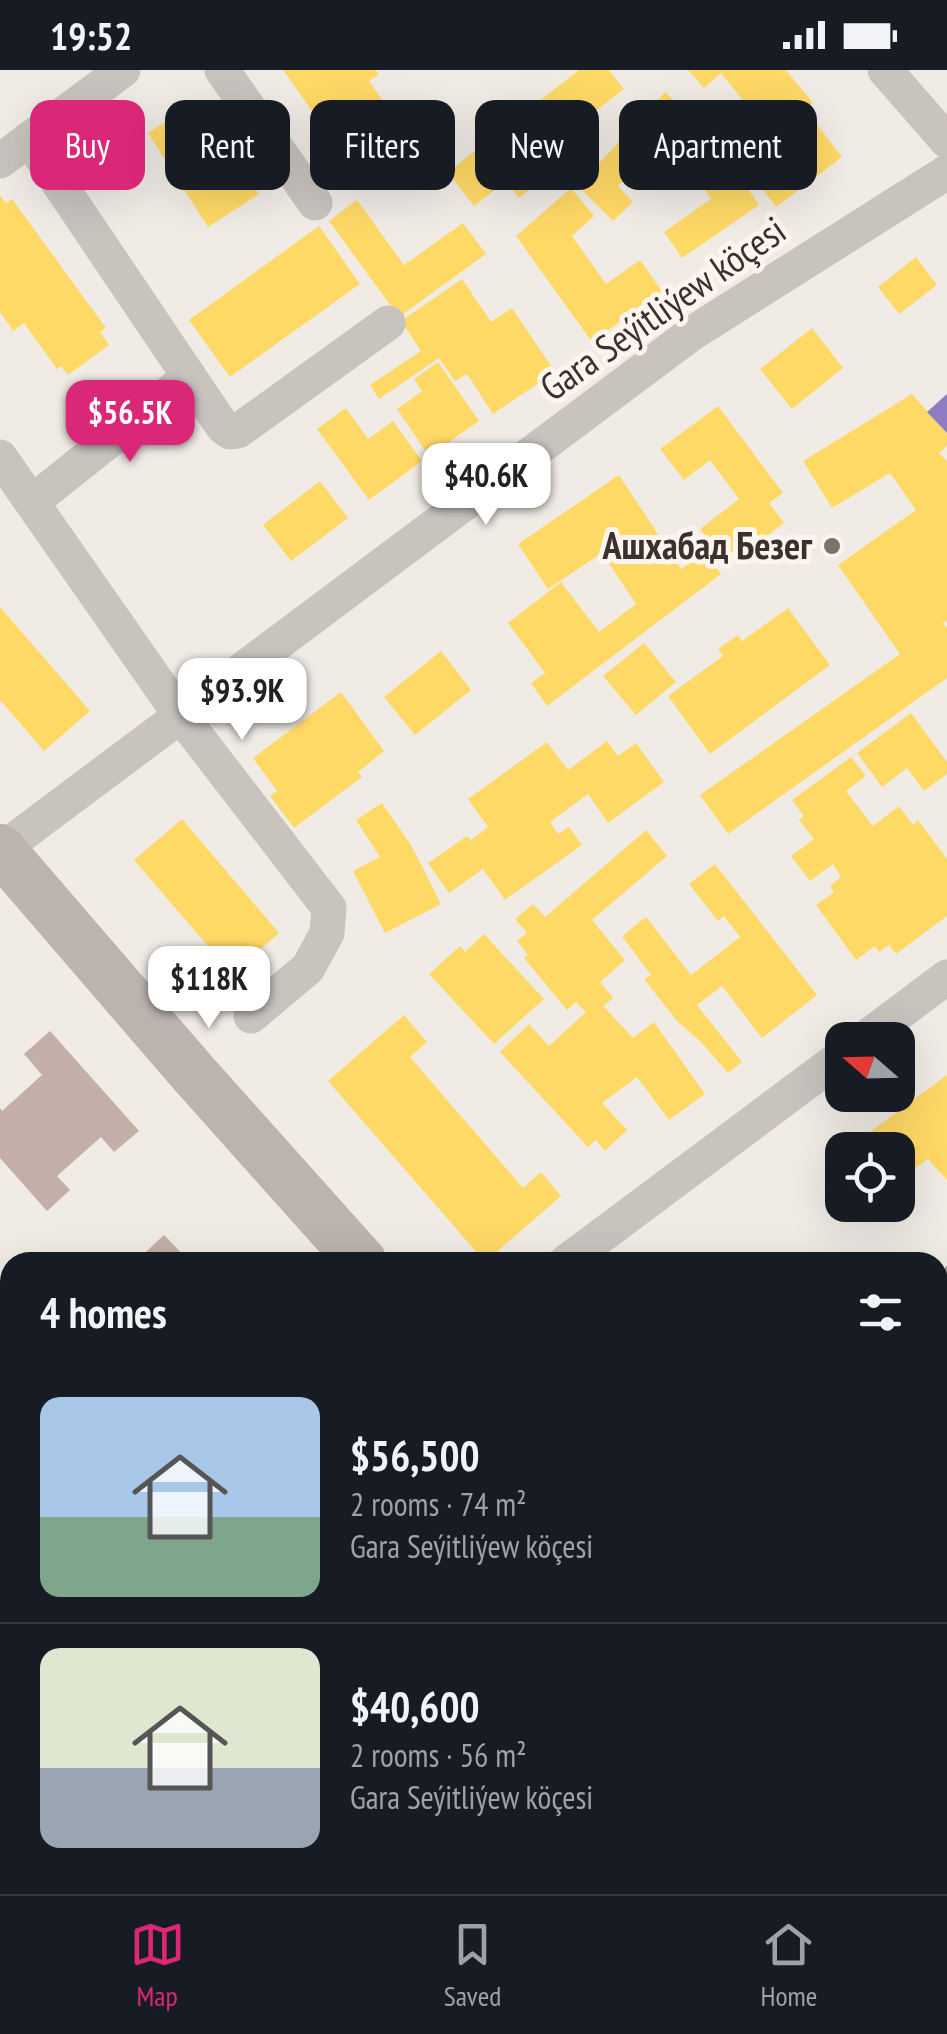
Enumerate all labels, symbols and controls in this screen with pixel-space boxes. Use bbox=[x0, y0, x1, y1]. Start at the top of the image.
text: 19:52 bbox=[50, 11, 132, 60]
chip: Buy bbox=[30, 100, 145, 190]
chip: Rent bbox=[165, 100, 290, 190]
chip: Filters bbox=[310, 100, 455, 190]
chip: New bbox=[475, 100, 599, 190]
chip: Apartment bbox=[619, 100, 817, 190]
street label: Gara Seýitliýew köçesi bbox=[530, 205, 794, 411]
pin: $56.5K bbox=[49, 380, 211, 465]
text: $56.5K bbox=[88, 391, 172, 433]
pin: $40.6K bbox=[405, 443, 567, 528]
text: $40.6K bbox=[444, 454, 528, 496]
place label: Ашхабад Безег bbox=[601, 520, 812, 569]
marker: Ашхабад Безег bbox=[821, 535, 843, 557]
pin: $93.9K bbox=[161, 658, 323, 743]
text: $93.9K bbox=[200, 669, 284, 711]
pin: $118K bbox=[139, 946, 279, 1031]
text: $118K bbox=[170, 957, 248, 999]
north arrow bbox=[825, 1022, 915, 1112]
map controls bbox=[825, 1022, 915, 1222]
button: locate bbox=[825, 1132, 915, 1222]
text: 4 homes bbox=[40, 1285, 167, 1340]
icon: filters bbox=[853, 1285, 908, 1340]
text: $56,500 bbox=[350, 1428, 480, 1483]
icon: home bbox=[120, 1437, 240, 1557]
text: 2 rooms · 74 m² bbox=[350, 1483, 527, 1525]
text: Gara Seýitliýew köçesi bbox=[350, 1525, 593, 1567]
text: $40,600 bbox=[350, 1679, 480, 1734]
icon: home bbox=[120, 1688, 240, 1808]
text: 2 rooms · 56 m² bbox=[350, 1734, 527, 1776]
text: Gara Seýitliýew köçesi bbox=[350, 1776, 593, 1818]
tab: Map bbox=[130, 1917, 185, 2014]
tab: Saved bbox=[444, 1917, 501, 2014]
tab: Home bbox=[761, 1917, 817, 2014]

